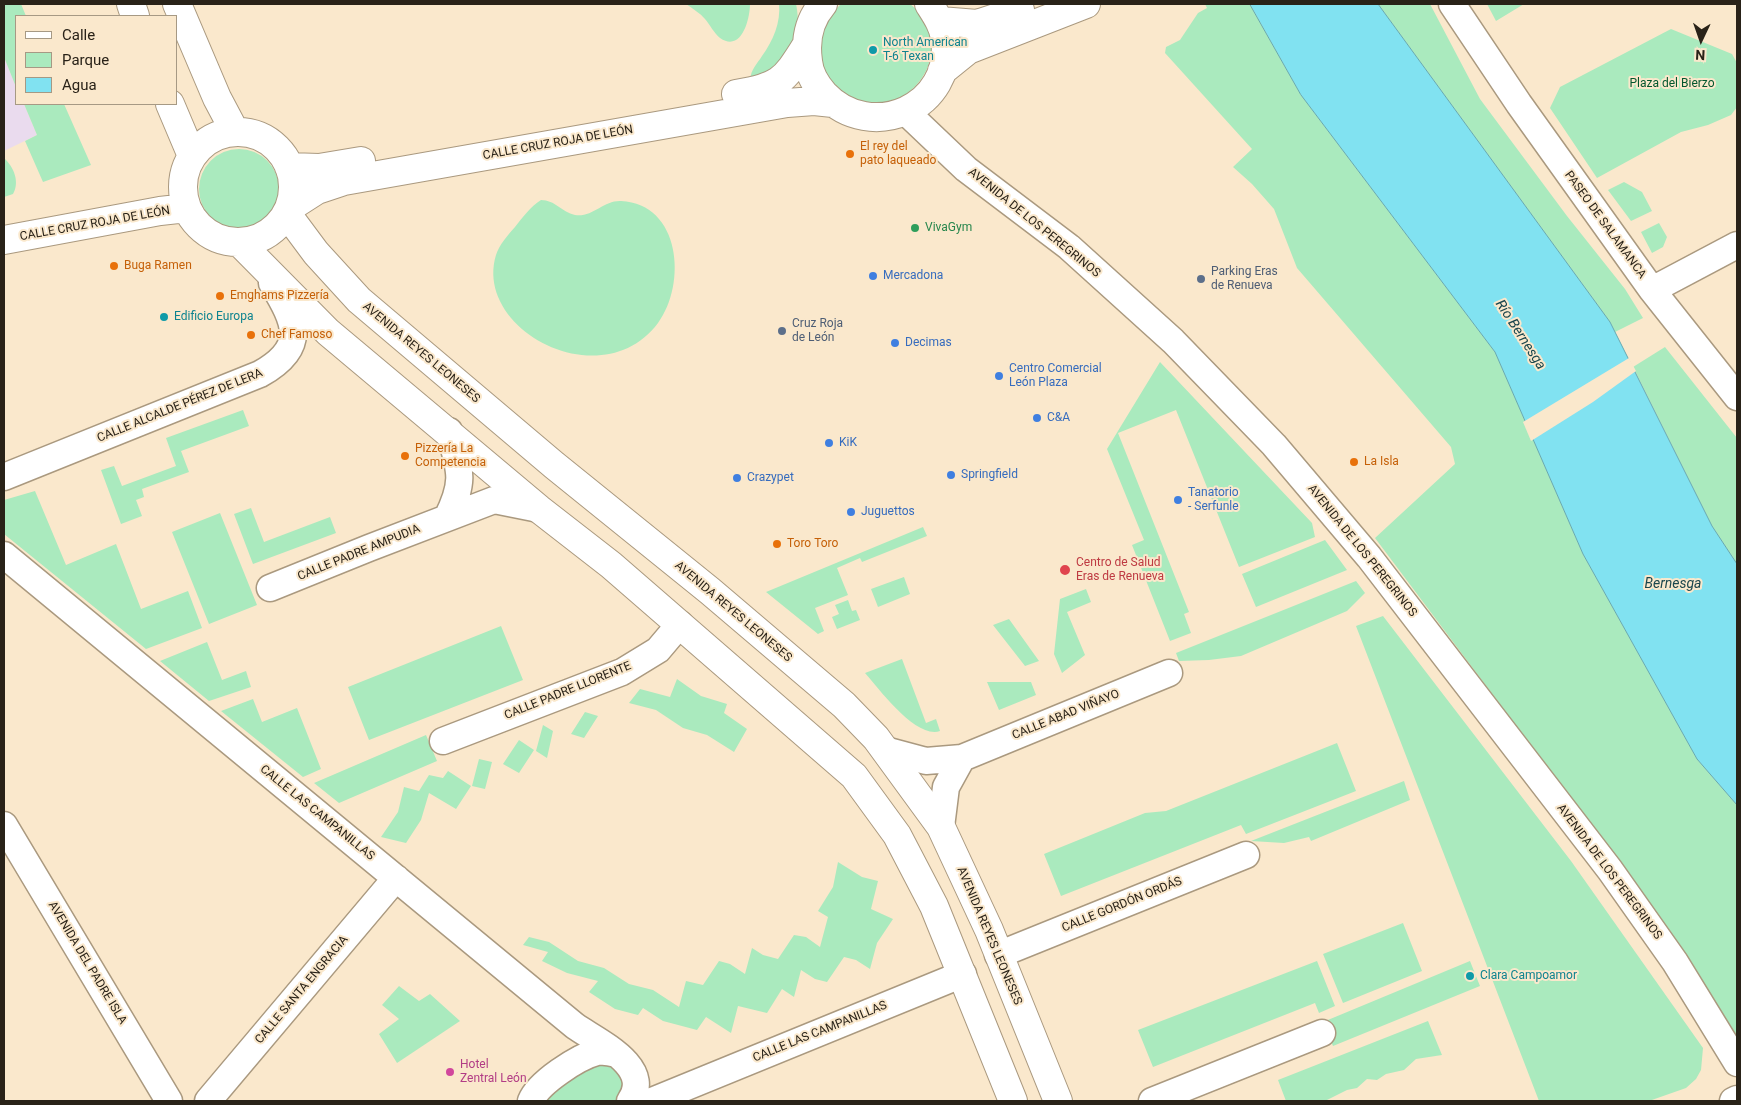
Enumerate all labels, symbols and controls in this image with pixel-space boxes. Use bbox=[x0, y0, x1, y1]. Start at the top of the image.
legend bbox=[15, 15, 178, 105]
north arrow bbox=[1676, 15, 1726, 65]
text: Calle bbox=[62, 26, 95, 44]
place label: North American T-6 Texan bbox=[883, 36, 967, 64]
marker: North American T-6 Texan bbox=[867, 44, 879, 56]
text: N bbox=[1695, 47, 1706, 63]
text: Parque bbox=[62, 51, 109, 69]
text: Agua bbox=[62, 76, 97, 94]
park label: Plaza del Bierzo bbox=[1629, 77, 1715, 91]
street label: CALLE CRUZ ROJA DE LEÓN bbox=[482, 123, 634, 163]
place label: El rey del pato laqueado bbox=[860, 140, 936, 168]
marker: El rey del pato laqueado bbox=[844, 148, 856, 160]
street label: AVENIDA DE LOS PEREGRINOS bbox=[965, 165, 1103, 281]
street label: PASEO DE SALAMANCA bbox=[1561, 168, 1649, 282]
street label: CALLE CRUZ ROJA DE LEÓN bbox=[19, 204, 171, 244]
place label: VivaGym bbox=[925, 221, 972, 235]
marker: VivaGym bbox=[909, 222, 921, 234]
place label: Buga Ramen bbox=[124, 259, 192, 273]
marker: Buga Ramen bbox=[108, 260, 120, 272]
place label: Parking Eras de Renueva bbox=[1211, 265, 1278, 293]
place label: Mercadona bbox=[883, 269, 943, 283]
marker: Mercadona bbox=[867, 270, 879, 282]
marker: Parking Eras de Renueva bbox=[1195, 273, 1207, 285]
place label: Emghams Pizzería bbox=[230, 289, 329, 303]
marker: Emghams Pizzería bbox=[214, 290, 226, 302]
water label: Río Bernesga bbox=[1491, 297, 1549, 373]
street label: AVENIDA REYES LEONESES bbox=[359, 300, 483, 406]
place label: Edificio Europa bbox=[174, 310, 253, 324]
marker: Edificio Europa bbox=[158, 311, 170, 323]
place label: Cruz Roja de León bbox=[792, 317, 843, 345]
marker: Cruz Roja de León bbox=[776, 325, 788, 337]
place label: Chef Famoso bbox=[261, 328, 332, 342]
marker: Chef Famoso bbox=[245, 329, 257, 341]
place label: Decimas bbox=[905, 336, 952, 350]
marker: Decimas bbox=[889, 337, 901, 349]
place label: Centro Comercial León Plaza bbox=[1009, 362, 1102, 390]
street label: CALLE ALCALDE PÉREZ DE LERA bbox=[95, 366, 265, 446]
marker: Centro Comercial León Plaza bbox=[993, 370, 1005, 382]
place label: C&A bbox=[1047, 411, 1070, 425]
marker: C&A bbox=[1031, 412, 1043, 424]
place label: KiK bbox=[839, 436, 857, 450]
marker: KiK bbox=[823, 437, 835, 449]
place label: Pizzería La Competencia bbox=[415, 442, 486, 470]
marker: Pizzería La Competencia bbox=[399, 450, 411, 462]
place label: La Isla bbox=[1364, 455, 1399, 469]
marker: La Isla bbox=[1348, 456, 1360, 468]
place label: Springfield bbox=[961, 468, 1018, 482]
marker: Springfield bbox=[945, 469, 957, 481]
place label: Crazypet bbox=[747, 471, 794, 485]
marker: Crazypet bbox=[731, 472, 743, 484]
street label: AVENIDA DE LOS PEREGRINOS bbox=[1304, 482, 1420, 620]
place label: Tanatorio - Serfunle bbox=[1188, 486, 1239, 514]
marker: Tanatorio - Serfunle bbox=[1172, 494, 1184, 506]
place label: Juguettos bbox=[861, 505, 915, 519]
marker: Juguettos bbox=[845, 506, 857, 518]
street label: CALLE PADRE AMPUDIA bbox=[296, 522, 422, 584]
place label: Toro Toro bbox=[787, 537, 838, 551]
marker: Toro Toro bbox=[771, 538, 783, 550]
place label: Centro de Salud Eras de Renueva bbox=[1076, 556, 1164, 584]
street label: AVENIDA REYES LEONESES bbox=[671, 559, 795, 665]
marker: Centro de Salud Eras de Renueva bbox=[1058, 563, 1072, 577]
water label: Bernesga bbox=[1645, 576, 1701, 592]
street label: CALLE PADRE LLORENTE bbox=[503, 659, 633, 723]
street label: CALLE ABAD VIÑAYO bbox=[1010, 687, 1122, 743]
street label: CALLE LAS CAMPANILLAS bbox=[257, 762, 377, 864]
street label: AVENIDA DE LOS PEREGRINOS bbox=[1553, 802, 1665, 942]
street label: AVENIDA REYES LEONESES bbox=[953, 865, 1025, 1007]
street label: CALLE GORDÓN ORDÁS bbox=[1060, 874, 1184, 936]
street label: AVENIDA DEL PADRE ISLA bbox=[45, 899, 129, 1027]
street label: CALLE SANTA ENGRACIA bbox=[252, 933, 352, 1047]
place label: Clara Campoamor bbox=[1480, 969, 1577, 983]
marker: Clara Campoamor bbox=[1464, 970, 1476, 982]
street label: CALLE LAS CAMPANILLAS bbox=[751, 998, 889, 1066]
place label: Hotel Zentral León bbox=[460, 1058, 527, 1086]
marker: Hotel Zentral León bbox=[444, 1066, 456, 1078]

